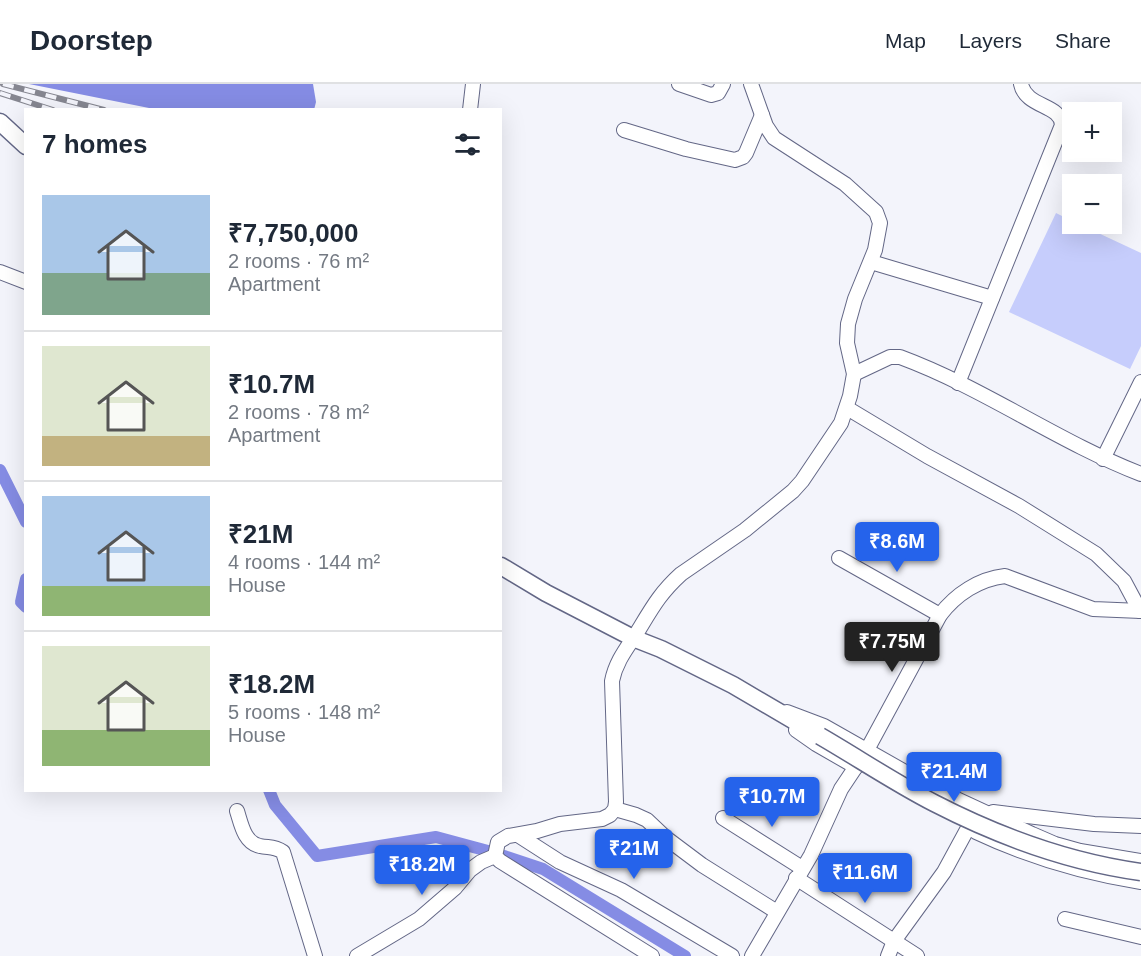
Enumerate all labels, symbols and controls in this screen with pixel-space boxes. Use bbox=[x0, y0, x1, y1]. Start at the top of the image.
text: Doorstep bbox=[30, 25, 153, 56]
text: Map bbox=[885, 29, 926, 52]
text: Layers bbox=[959, 29, 1022, 52]
text: Share bbox=[1055, 29, 1111, 52]
map controls bbox=[1062, 102, 1122, 234]
button: + bbox=[1062, 102, 1122, 162]
icon: filters bbox=[451, 128, 484, 161]
text: 7 homes bbox=[42, 129, 148, 159]
button: − bbox=[1062, 174, 1122, 234]
text: ₹7,750,000 bbox=[228, 218, 359, 248]
icon: home bbox=[90, 219, 162, 291]
text: 2 rooms · 76 m² bbox=[228, 250, 369, 272]
text: Apartment bbox=[228, 273, 320, 295]
text: ₹10.7M bbox=[228, 369, 315, 399]
icon: home bbox=[90, 370, 162, 442]
text: 2 rooms · 78 m² bbox=[228, 401, 369, 423]
text: Apartment bbox=[228, 424, 320, 446]
text: ₹21M bbox=[228, 519, 293, 549]
icon: home bbox=[90, 520, 162, 592]
pin: ₹8.6M bbox=[855, 522, 939, 573]
text: ₹8.6M bbox=[869, 530, 925, 552]
text: 4 rooms · 144 m² bbox=[228, 551, 380, 573]
text: House bbox=[228, 574, 286, 596]
pin: ₹7.75M bbox=[843, 622, 941, 673]
text: ₹7.75M bbox=[858, 630, 926, 652]
text: ₹18.2M bbox=[228, 669, 315, 699]
icon: home bbox=[90, 670, 162, 742]
text: 5 rooms · 148 m² bbox=[228, 701, 380, 723]
text: House bbox=[228, 724, 286, 746]
pin: ₹21.4M bbox=[905, 752, 1003, 803]
text: ₹21.4M bbox=[920, 760, 988, 782]
pin: ₹10.7M bbox=[723, 777, 821, 828]
text: ₹10.7M bbox=[738, 785, 806, 807]
pin: ₹21M bbox=[598, 829, 670, 880]
text: ₹21M bbox=[609, 837, 659, 859]
pin: ₹18.2M bbox=[373, 845, 471, 896]
text: ₹18.2M bbox=[388, 853, 456, 875]
pin: ₹11.6M bbox=[816, 853, 914, 904]
text: ₹11.6M bbox=[832, 861, 898, 883]

